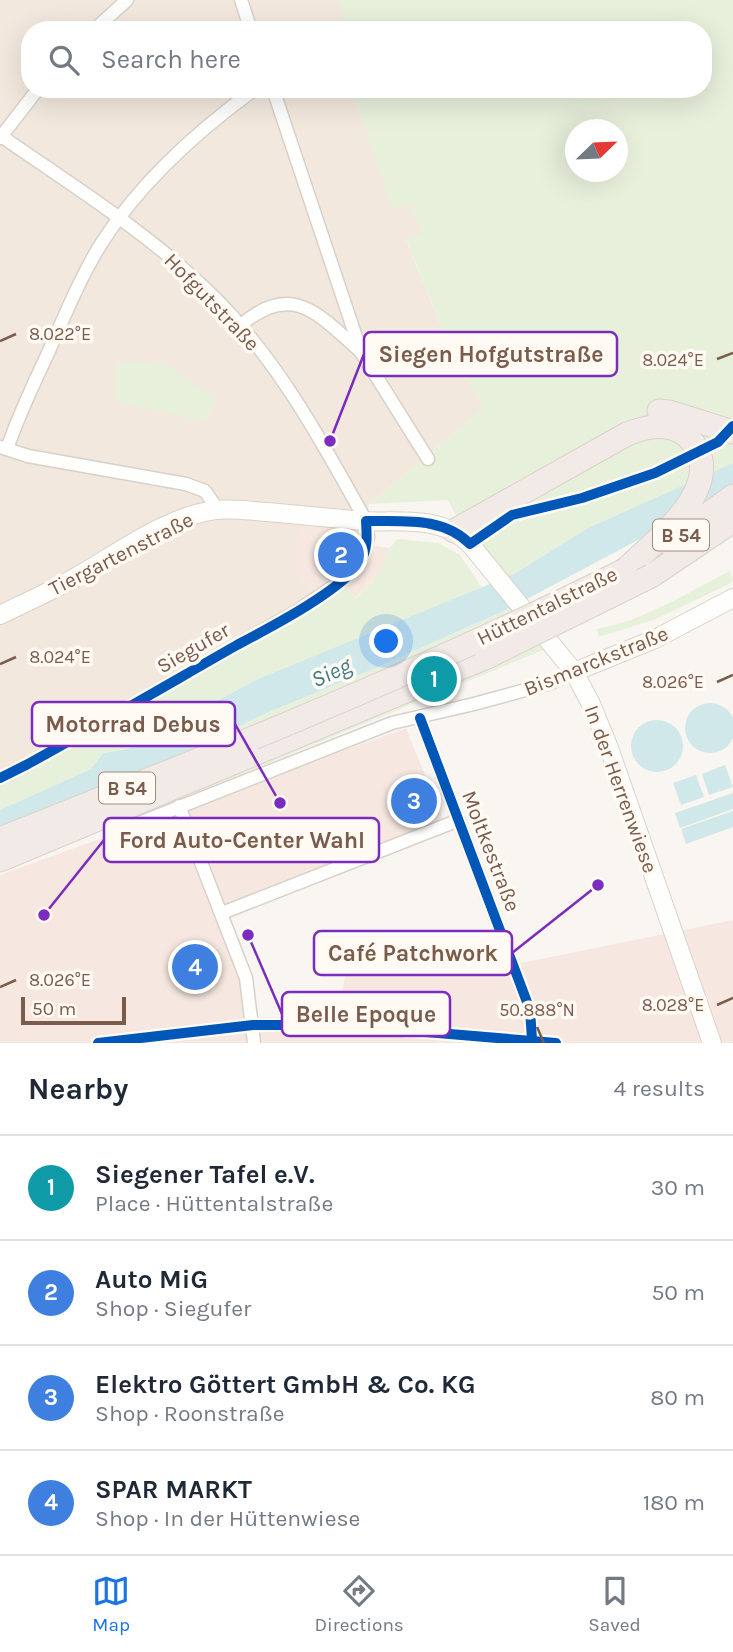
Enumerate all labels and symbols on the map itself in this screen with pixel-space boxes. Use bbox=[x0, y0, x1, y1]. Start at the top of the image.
north arrow bbox=[565, 119, 628, 182]
street label: Hofgutstraße bbox=[159, 248, 265, 356]
text: 8.022°E bbox=[29, 323, 91, 345]
callout: Siegen Hofgutstraße bbox=[364, 332, 617, 376]
text: Siegen Hofgutstraße bbox=[378, 341, 604, 368]
text: 8.024°E bbox=[642, 349, 704, 371]
street label: Tiergartenstraße bbox=[45, 507, 197, 601]
road number: B 54 bbox=[653, 520, 709, 550]
pin: 2 bbox=[318, 529, 364, 581]
street label: Hüttentalstraße bbox=[473, 562, 621, 650]
street label: Siegufer bbox=[152, 617, 234, 678]
street label: Bismarckstraße bbox=[520, 621, 672, 701]
your location bbox=[369, 624, 403, 658]
text: 8.024°E bbox=[29, 646, 91, 668]
water label: Sieg bbox=[307, 651, 357, 693]
pin: 1 bbox=[411, 653, 457, 705]
text: 8.026°E bbox=[642, 671, 704, 693]
callout: Motorrad Debus bbox=[32, 702, 235, 746]
street label: In der Herrenwiese bbox=[579, 702, 663, 876]
text: Motorrad Debus bbox=[45, 711, 221, 738]
road number: B 54 bbox=[99, 772, 155, 804]
pin: 3 bbox=[391, 775, 437, 827]
street label: Moltkestraße bbox=[457, 787, 525, 915]
callout: Ford Auto-Center Wahl bbox=[104, 818, 379, 862]
text: Ford Auto-Center Wahl bbox=[119, 827, 365, 854]
callout: Café Patchwork bbox=[314, 931, 512, 975]
text: Café Patchwork bbox=[328, 940, 498, 967]
pin: 4 bbox=[172, 941, 218, 993]
text: 8.026°E bbox=[29, 969, 91, 991]
callout: Belle Epoque bbox=[282, 992, 450, 1036]
scale bar bbox=[21, 994, 126, 1026]
text: 8.028°E bbox=[642, 994, 704, 1016]
text: 50.888°N bbox=[499, 999, 575, 1021]
text: Belle Epoque bbox=[296, 1001, 436, 1028]

